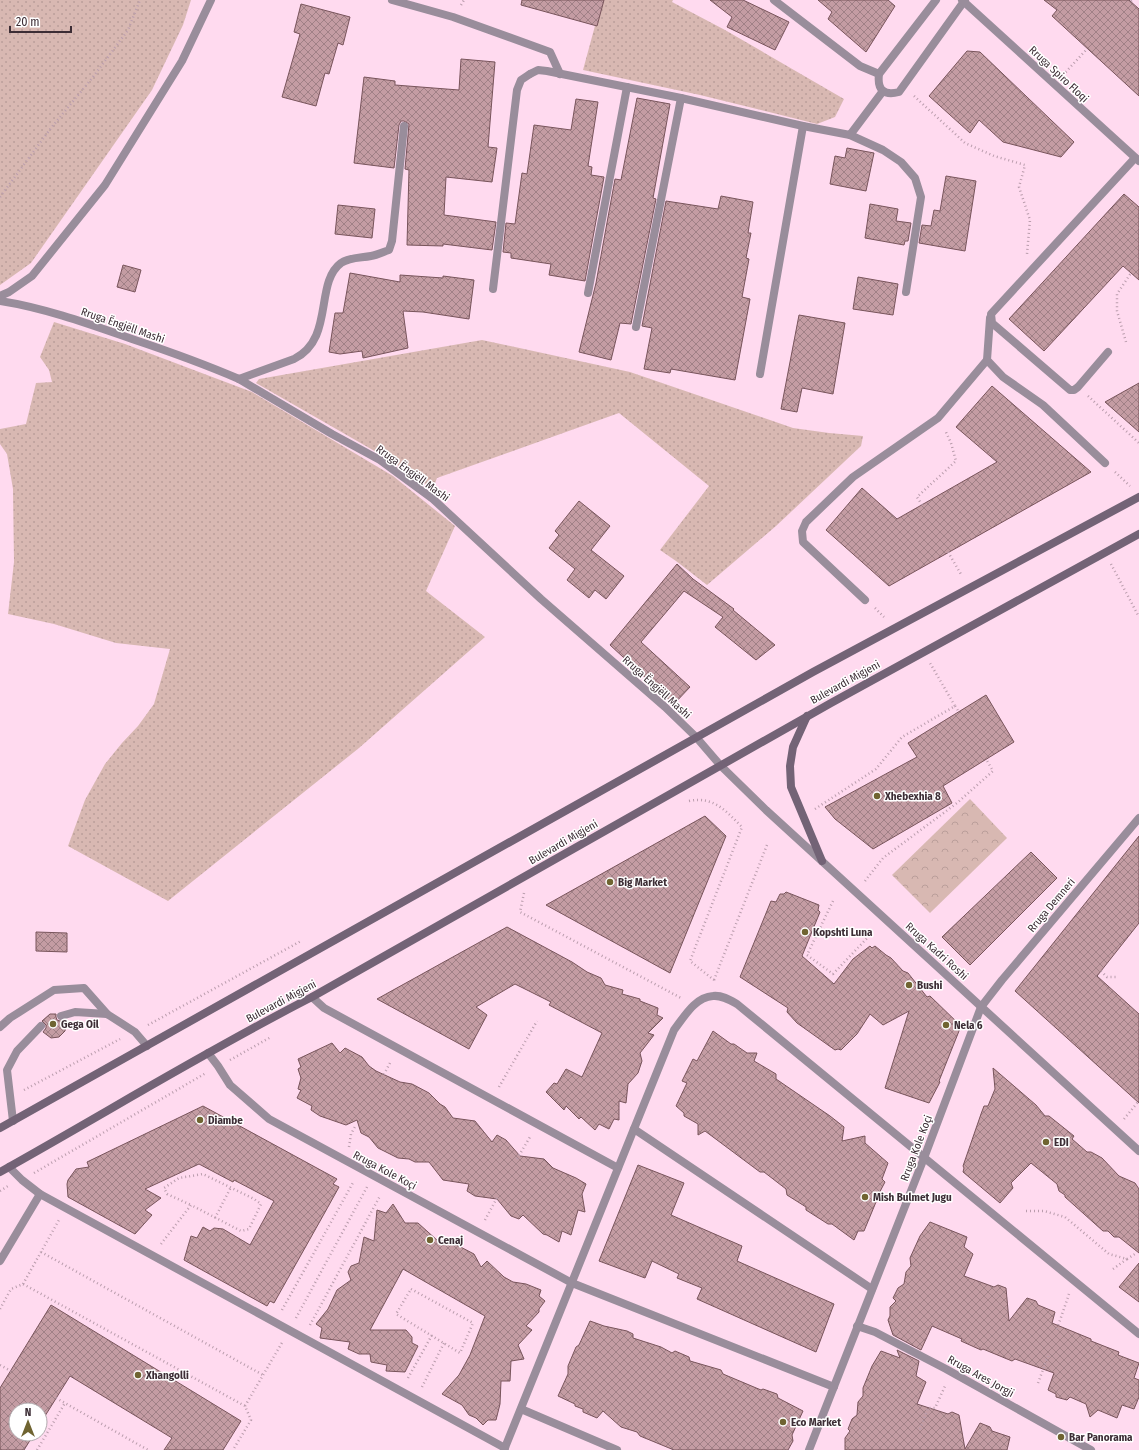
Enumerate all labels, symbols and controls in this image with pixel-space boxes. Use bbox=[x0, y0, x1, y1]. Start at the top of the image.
scale bar bbox=[10, 8, 71, 34]
text: 20 m bbox=[16, 15, 40, 29]
street label: Rruga Spiro Floqi bbox=[1026, 44, 1091, 105]
street label: Rruga Ëngjëll Mashi bbox=[79, 305, 167, 346]
street label: Rruga Ëngjëll Mashi bbox=[373, 442, 452, 505]
street label: Rruga Ëngjëll Mashi bbox=[620, 653, 694, 722]
street label: Bulevardi Migjeni bbox=[808, 658, 882, 707]
place label: Xhebexhia 8 bbox=[884, 790, 941, 803]
marker: Xhebexhia 8 bbox=[872, 791, 882, 801]
street label: Bulevardi Migjeni bbox=[526, 817, 600, 867]
street label: Rruga Demneri bbox=[1025, 875, 1078, 935]
place label: Big Market bbox=[618, 876, 667, 889]
marker: Big Market bbox=[605, 877, 615, 887]
street label: Rruga Kadri Roshi bbox=[903, 920, 971, 983]
place label: Kopshti Luna bbox=[813, 926, 873, 939]
marker: Kopshti Luna bbox=[800, 927, 810, 937]
street label: Bulevardi Migjeni bbox=[244, 977, 319, 1025]
place label: Bushi bbox=[917, 979, 942, 992]
marker: Bushi bbox=[904, 980, 914, 990]
place label: Gega Oil bbox=[61, 1018, 100, 1031]
marker: Gega Oil bbox=[48, 1019, 58, 1029]
place label: Nela 6 bbox=[954, 1019, 983, 1032]
marker: Nela 6 bbox=[941, 1020, 951, 1030]
street label: Rruga Kole Koçi bbox=[898, 1113, 935, 1183]
place label: Diambe bbox=[208, 1114, 243, 1127]
marker: Diambe bbox=[195, 1115, 205, 1125]
place label: EDI bbox=[1054, 1136, 1069, 1149]
marker: EDI bbox=[1041, 1137, 1051, 1147]
street label: Rruga Kole Koçi bbox=[351, 1148, 419, 1193]
place label: Mish Bulmet Jugu bbox=[873, 1191, 952, 1204]
marker: Mish Bulmet Jugu bbox=[860, 1192, 870, 1202]
place label: Cenaj bbox=[438, 1234, 463, 1247]
marker: Cenaj bbox=[425, 1235, 435, 1245]
street label: Rruga Ares Jorgji bbox=[945, 1353, 1016, 1400]
place label: Xhangolli bbox=[145, 1369, 189, 1382]
marker: Xhangolli bbox=[133, 1370, 143, 1380]
north arrow bbox=[8, 1402, 48, 1442]
text: N bbox=[25, 1406, 31, 1419]
place label: Eco Market bbox=[791, 1416, 841, 1429]
marker: Eco Market bbox=[778, 1417, 788, 1427]
place label: Bar Panorama bbox=[1069, 1431, 1133, 1444]
marker: Bar Panorama bbox=[1056, 1432, 1066, 1442]

